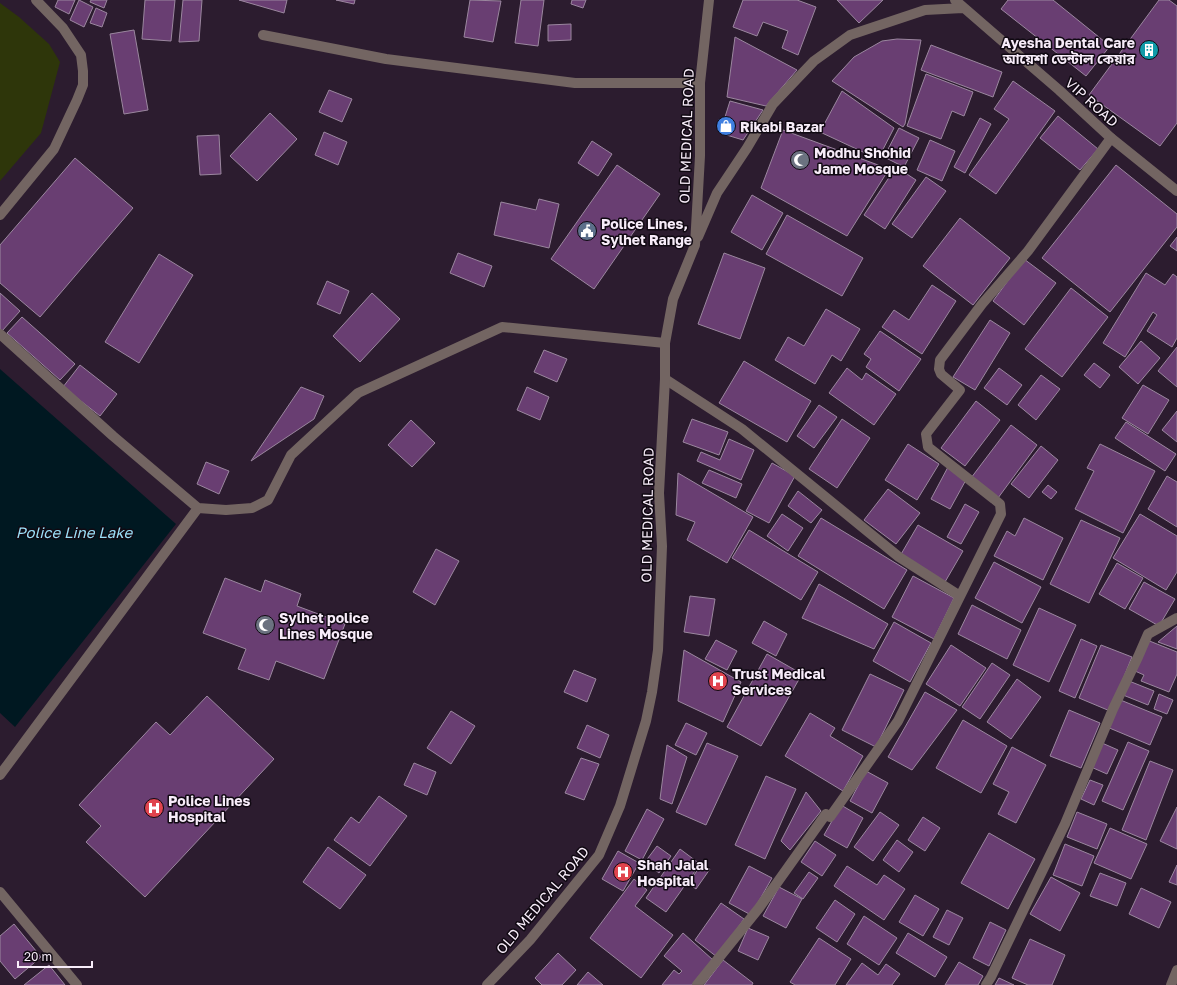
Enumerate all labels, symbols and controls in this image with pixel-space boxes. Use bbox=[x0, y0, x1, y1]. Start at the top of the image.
place label: Ayesha Dental Care আয়েশা ডেন্টাল কেয়ার bbox=[1001, 34, 1136, 67]
building icon: Ayesha Dental Care আয়েশা ডেন্টাল কেয়ার bbox=[1138, 39, 1160, 61]
street label: OLD MEDICAL ROAD bbox=[675, 68, 697, 204]
street label: VIP ROAD bbox=[1062, 74, 1122, 130]
shop icon: Rikabi Bazar bbox=[715, 115, 737, 137]
place label: Rikabi Bazar bbox=[740, 118, 825, 135]
place label: Modhu Shohid Jame Mosque bbox=[814, 144, 911, 177]
mosque icon: Modhu Shohid Jame Mosque bbox=[789, 149, 811, 171]
place label: Police Lines, Sylhet Range bbox=[601, 215, 692, 248]
public building icon: Police Lines, Sylhet Range bbox=[576, 220, 598, 242]
street label: OLD MEDICAL ROAD bbox=[637, 447, 657, 583]
water label: Police Line Lake bbox=[16, 523, 134, 541]
place label: Sylhet police Lines Mosque bbox=[279, 609, 373, 642]
mosque icon: Sylhet police Lines Mosque bbox=[254, 614, 276, 636]
place label: Trust Medical Services bbox=[732, 665, 826, 698]
hospital icon: Trust Medical Services bbox=[707, 670, 729, 692]
place label: Police Lines Hospital bbox=[168, 792, 251, 825]
hospital icon: Police Lines Hospital bbox=[143, 797, 165, 819]
street label: OLD MEDICAL ROAD bbox=[492, 843, 592, 957]
place label: Shah Jalal Hospital bbox=[637, 856, 709, 889]
hospital icon: Shah Jalal Hospital bbox=[612, 861, 634, 883]
scale bar bbox=[18, 943, 92, 969]
text: 20 m bbox=[24, 949, 52, 964]

